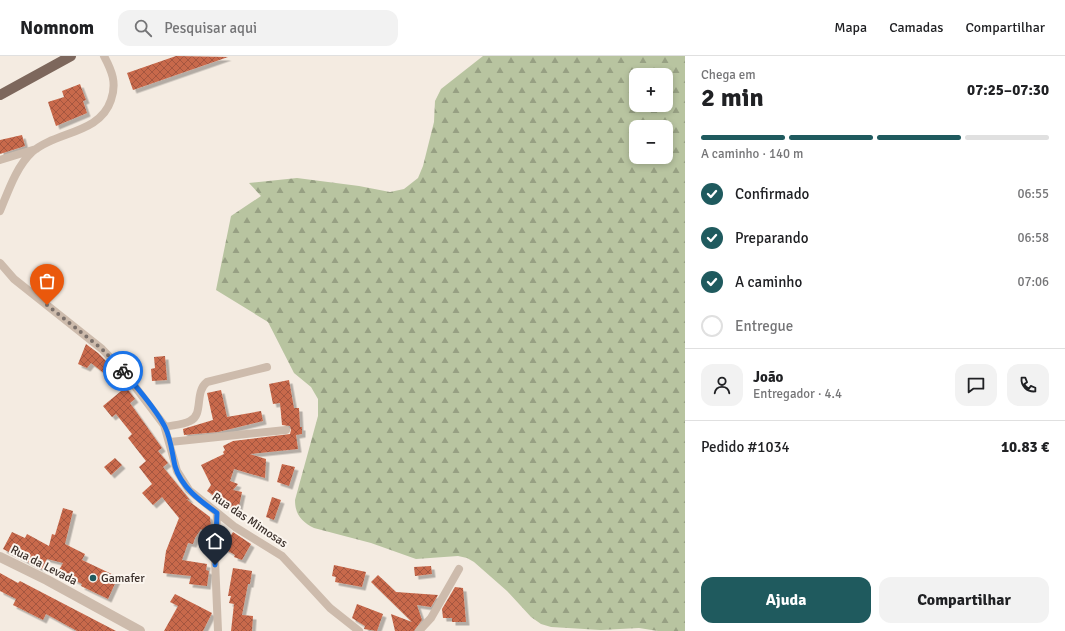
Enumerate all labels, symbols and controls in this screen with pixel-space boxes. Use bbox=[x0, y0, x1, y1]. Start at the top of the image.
search box bbox=[118, 10, 398, 46]
text: Nomnom bbox=[20, 16, 94, 40]
icon: search bbox=[132, 17, 154, 39]
text: Pesquisar aqui bbox=[164, 19, 257, 37]
text: Mapa bbox=[834, 19, 867, 36]
text: Camadas bbox=[889, 19, 943, 36]
text: Compartilhar bbox=[965, 19, 1045, 36]
text: Chega em bbox=[701, 67, 756, 83]
map controls bbox=[629, 68, 673, 164]
button: + bbox=[629, 68, 673, 112]
text: 07:25–07:30 bbox=[967, 81, 1049, 99]
text: 2 min bbox=[701, 82, 764, 114]
button: − bbox=[629, 120, 673, 164]
text: A caminho · 140 m bbox=[701, 146, 803, 162]
icon: check bbox=[701, 183, 723, 205]
text: Confirmado bbox=[735, 185, 809, 203]
text: 06:55 bbox=[1017, 186, 1049, 202]
icon: check bbox=[701, 227, 723, 249]
text: Preparando bbox=[735, 229, 809, 247]
text: 06:58 bbox=[1017, 230, 1049, 246]
pin bbox=[30, 264, 64, 305]
icon: bag bbox=[36, 270, 58, 292]
icon: check bbox=[701, 271, 723, 293]
text: A caminho bbox=[735, 273, 802, 291]
text: 07:06 bbox=[1017, 274, 1049, 290]
text: Entregue bbox=[735, 317, 793, 335]
courier bbox=[103, 351, 143, 391]
icon: bike bbox=[112, 360, 134, 382]
button: person bbox=[701, 364, 743, 406]
button: chat bbox=[955, 364, 997, 406]
button: phone bbox=[1007, 364, 1049, 406]
text: João bbox=[753, 368, 783, 386]
text: Entregador · 4.4 bbox=[753, 386, 842, 402]
text: Pedido #1034 bbox=[701, 438, 790, 456]
text: 10.83 € bbox=[1001, 438, 1049, 456]
street label: Rua das Mimosas bbox=[209, 490, 290, 551]
pin bbox=[198, 524, 232, 565]
icon: home bbox=[204, 530, 226, 552]
street label: Rua da Levada bbox=[8, 542, 80, 589]
place label: Gamafer bbox=[101, 571, 145, 586]
marker: Gamafer bbox=[88, 573, 98, 583]
button: Ajuda bbox=[701, 577, 871, 623]
button: Compartilhar bbox=[879, 577, 1049, 623]

